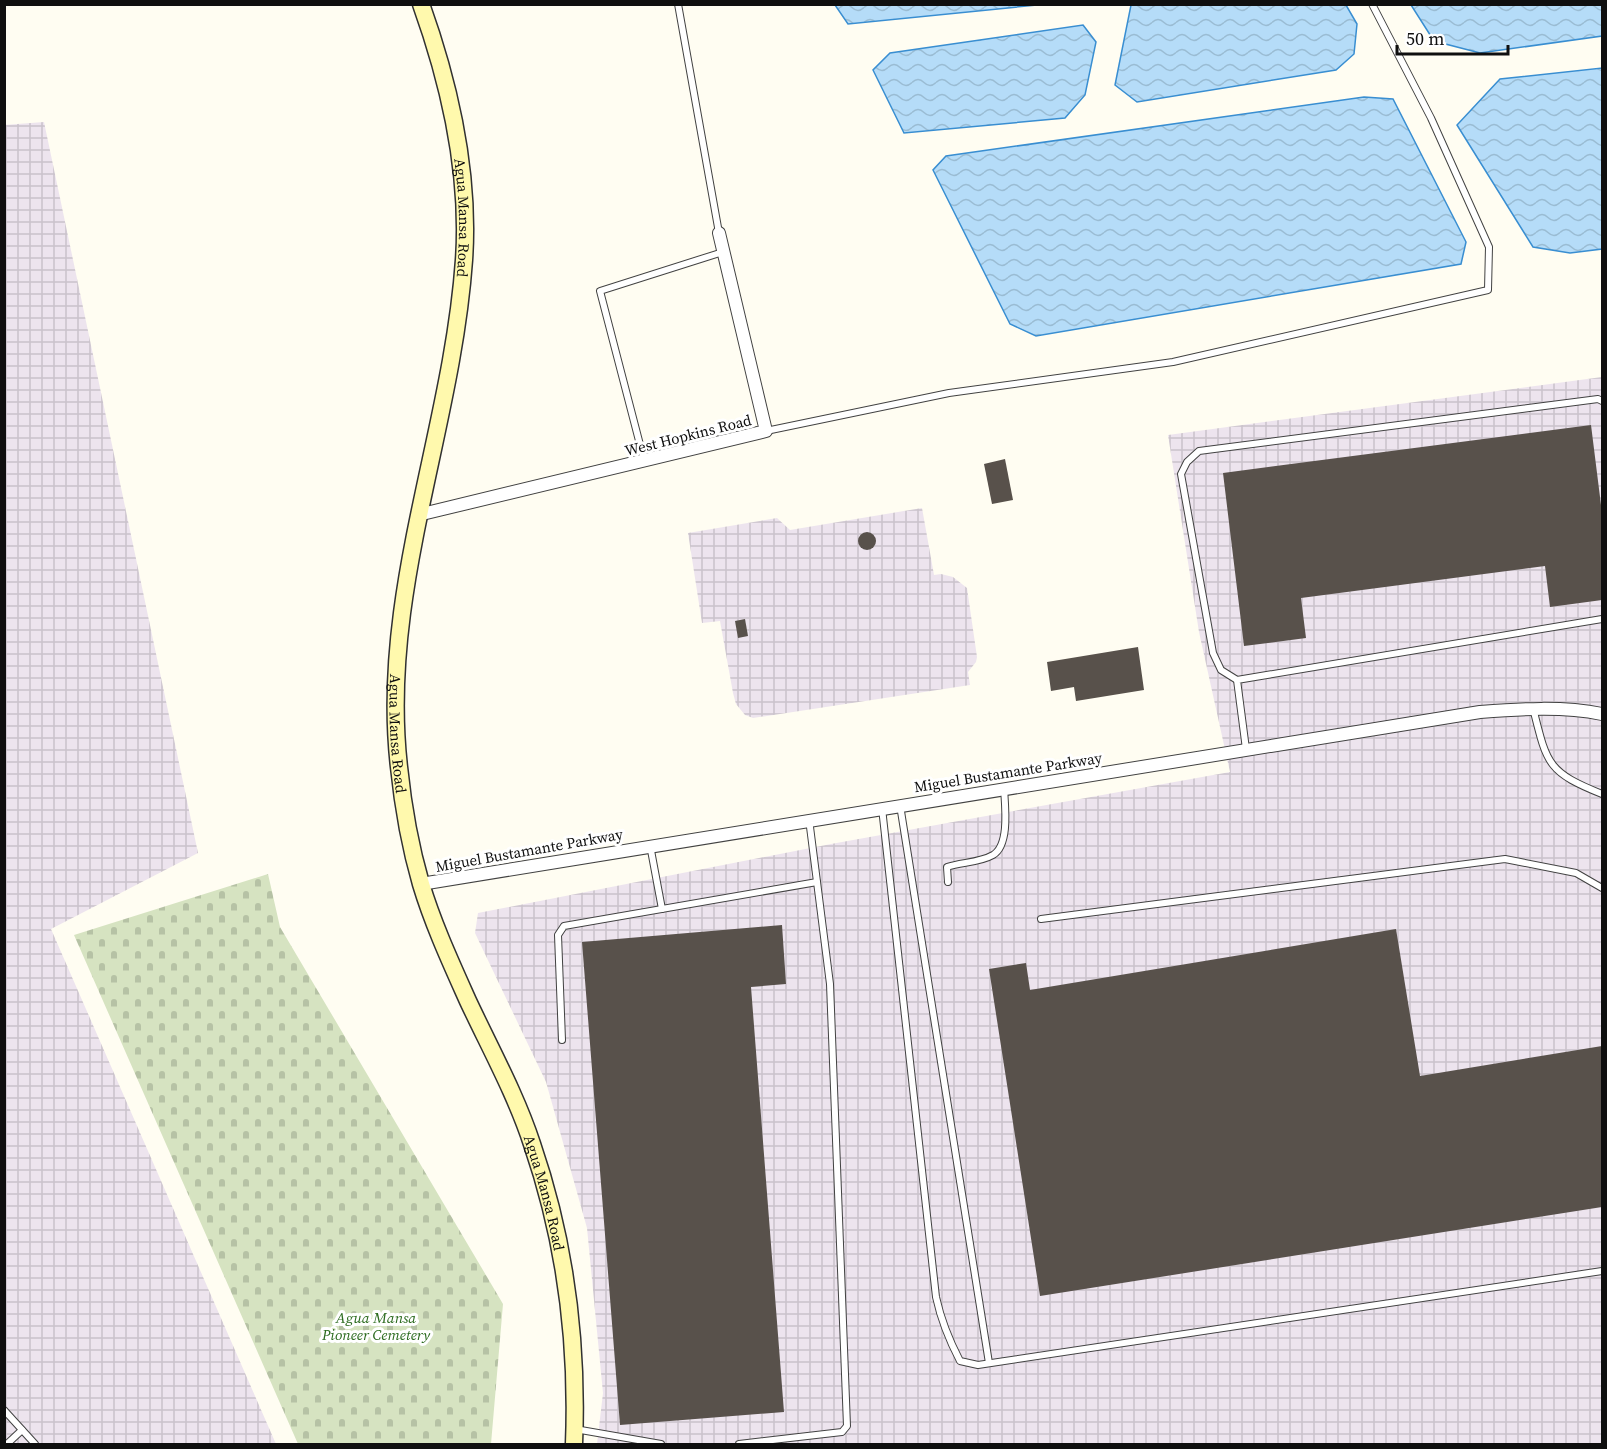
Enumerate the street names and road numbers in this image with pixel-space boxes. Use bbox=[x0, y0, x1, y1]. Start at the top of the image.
street label: Agua Mansa Road bbox=[450, 157, 476, 279]
street label: West Hopkins Road bbox=[622, 409, 754, 461]
street label: Agua Mansa Road bbox=[385, 674, 413, 795]
street label: Miguel Bustamante Parkway bbox=[913, 747, 1104, 797]
street label: Miguel Bustamante Parkway bbox=[434, 823, 625, 877]
street label: Agua Mansa Road bbox=[519, 1132, 570, 1253]

